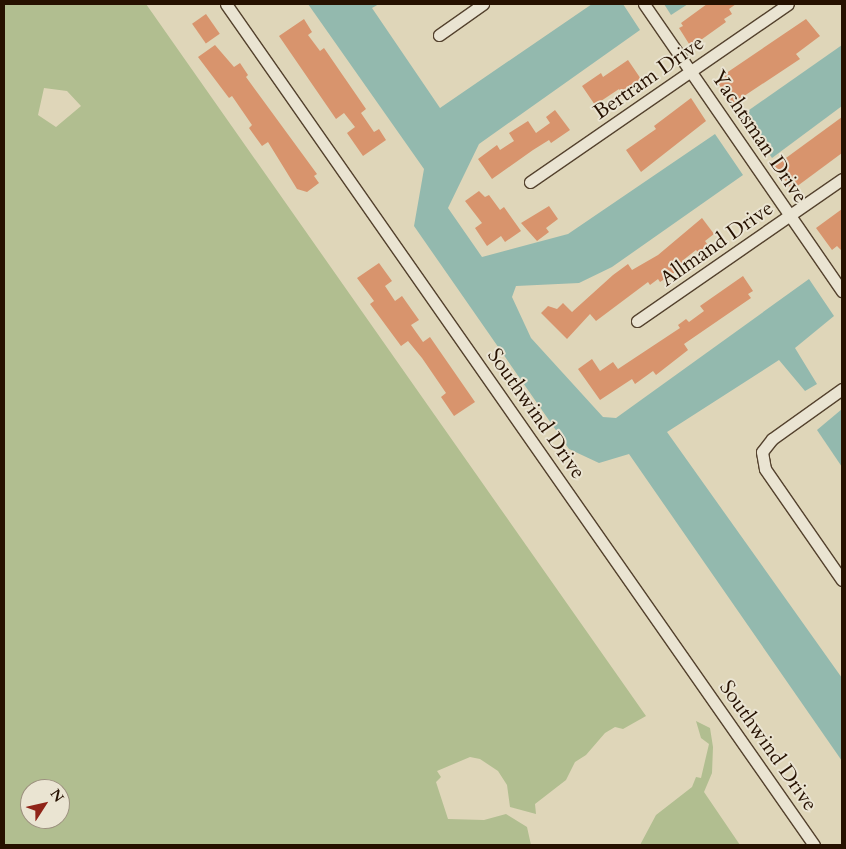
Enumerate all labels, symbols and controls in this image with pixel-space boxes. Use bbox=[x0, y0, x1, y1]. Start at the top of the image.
street label: Bertram Drive bbox=[589, 31, 709, 125]
street label: Yachtsman Drive bbox=[705, 66, 813, 208]
street label: Allmand Drive bbox=[656, 196, 778, 292]
street label: Southwind Drive bbox=[482, 344, 590, 484]
street label: Southwind Drive bbox=[714, 676, 822, 816]
north arrow bbox=[20, 779, 70, 829]
text: N bbox=[46, 785, 68, 806]

